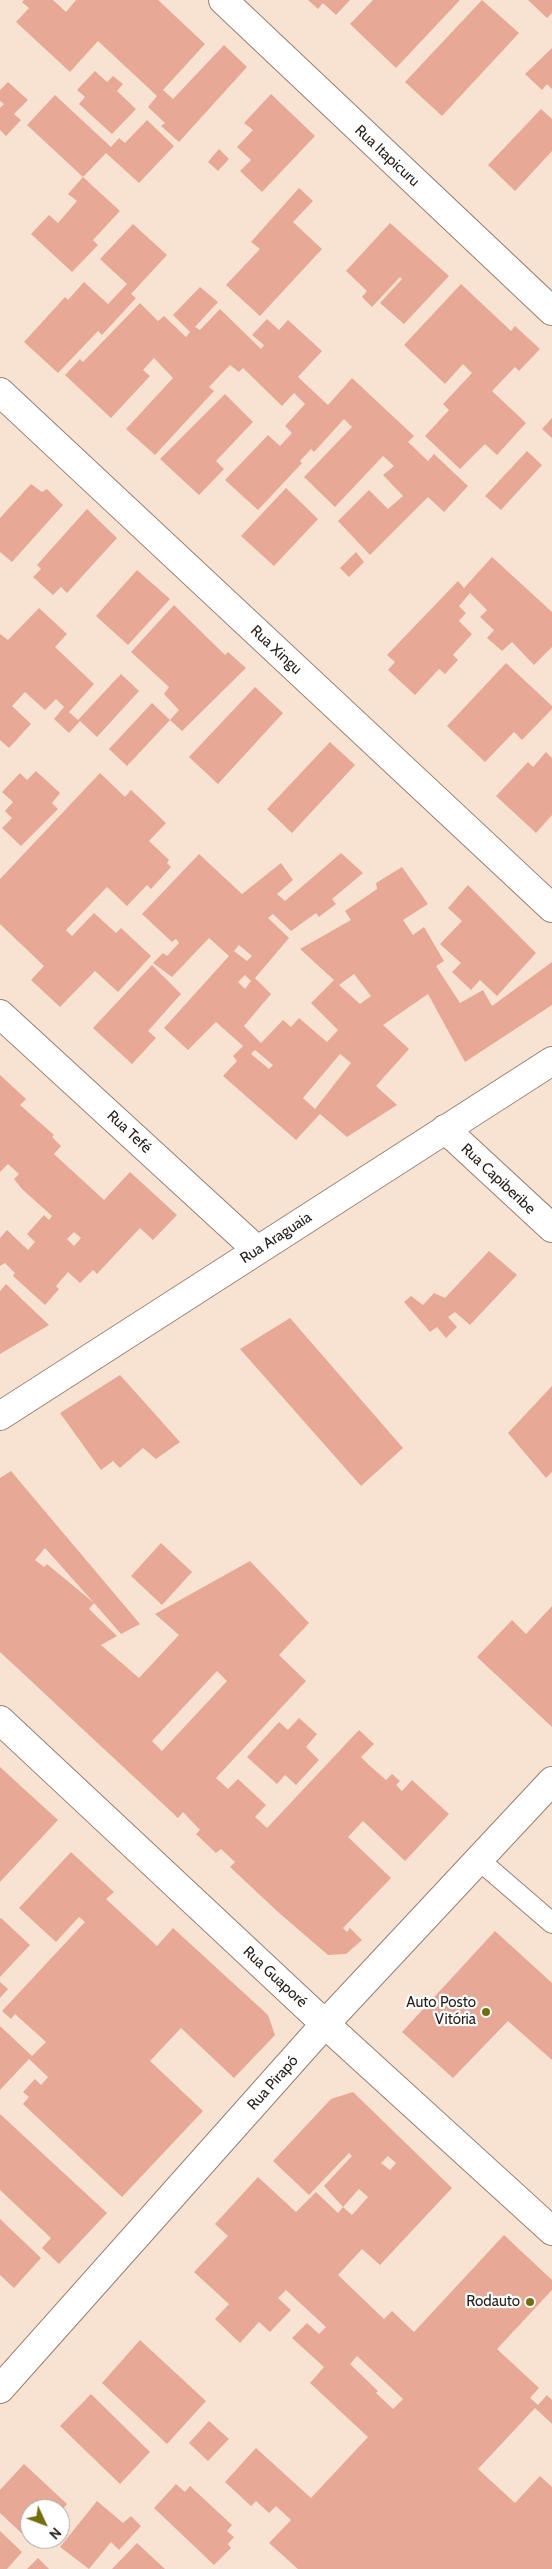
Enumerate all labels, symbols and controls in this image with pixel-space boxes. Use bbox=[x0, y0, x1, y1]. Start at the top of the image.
street label: Rua Itapicuru bbox=[351, 121, 423, 191]
street label: Rua Xingu bbox=[247, 622, 305, 678]
street label: Rua Tefé bbox=[103, 1107, 155, 1157]
street label: Rua Capiberibe bbox=[457, 1140, 539, 1218]
street label: Rua Araguaia bbox=[237, 1208, 315, 1268]
street label: Rua Guaporé bbox=[239, 1943, 311, 2011]
place label: Auto Posto Vitória bbox=[406, 1994, 476, 2029]
marker: Auto Posto Vitória bbox=[480, 2006, 492, 2018]
street label: Rua Pirapó bbox=[244, 2052, 302, 2114]
place label: Rodauto bbox=[466, 2293, 520, 2311]
marker: Rodauto bbox=[524, 2296, 536, 2308]
north arrow bbox=[20, 2499, 70, 2549]
text: N bbox=[45, 2524, 65, 2543]

